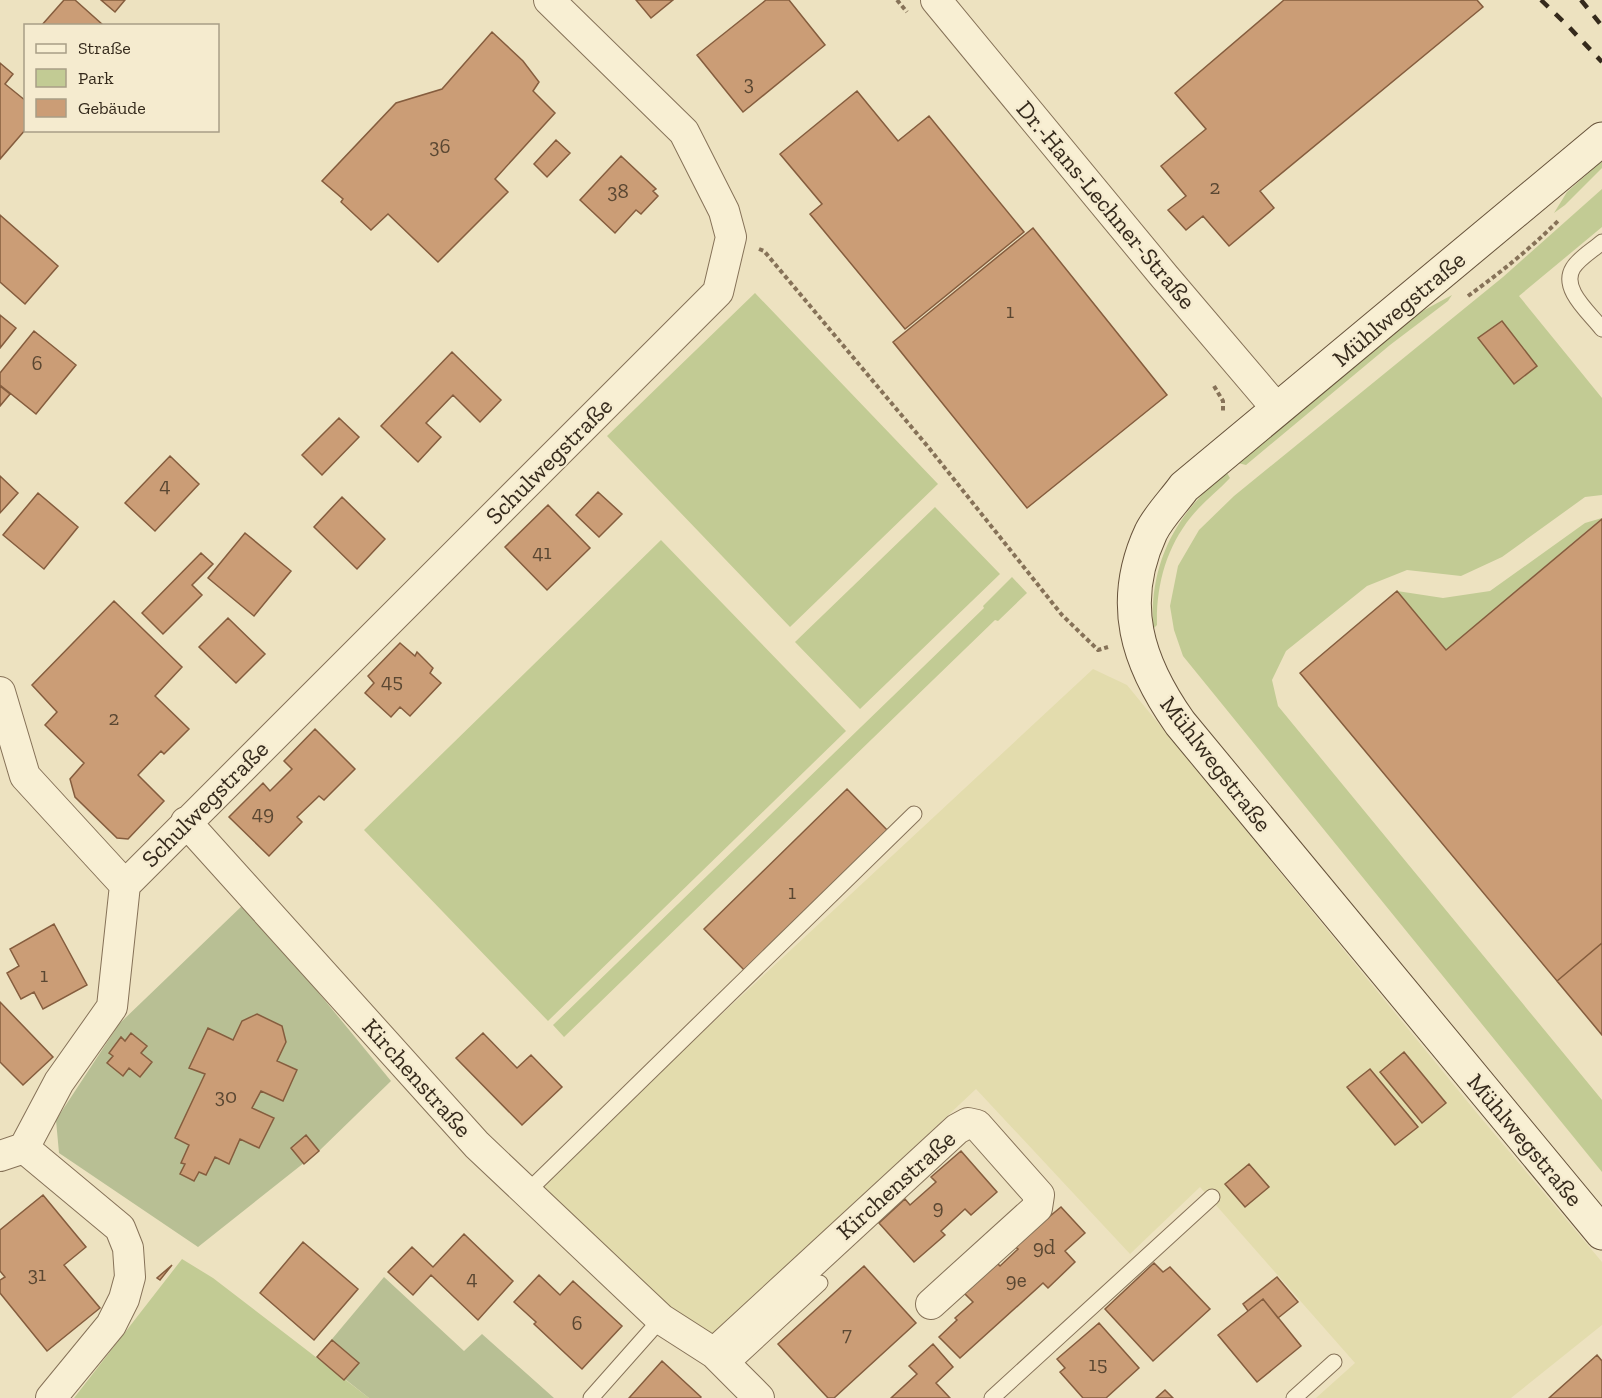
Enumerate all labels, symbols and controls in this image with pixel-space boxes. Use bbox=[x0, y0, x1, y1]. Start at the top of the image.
legend bbox=[24, 24, 219, 132]
text: Straße bbox=[78, 37, 131, 59]
text: Park bbox=[78, 67, 114, 89]
house number: 3 bbox=[744, 70, 754, 95]
street label: Dr.-Hans-Lechner-Straße bbox=[1011, 95, 1202, 315]
text: Gebäude bbox=[78, 97, 146, 119]
house number: 36 bbox=[429, 133, 451, 158]
house number: 2 bbox=[1210, 174, 1220, 199]
house number: 38 bbox=[607, 178, 629, 203]
street label: Mühlwegstraße bbox=[1326, 245, 1471, 373]
house number: 1 bbox=[1006, 298, 1014, 323]
house number: 6 bbox=[31, 350, 43, 375]
street label: Schulwegstraße bbox=[479, 391, 618, 530]
house number: 4 bbox=[159, 472, 171, 497]
house number: 41 bbox=[532, 539, 552, 564]
house number: 45 bbox=[381, 668, 403, 693]
street label: Mühlwegstraße bbox=[1154, 690, 1278, 837]
house number: 2 bbox=[109, 705, 119, 730]
street label: Schulwegstraße bbox=[135, 734, 274, 873]
house number: 49 bbox=[252, 800, 274, 825]
house number: 1 bbox=[788, 879, 796, 904]
house number: 1 bbox=[40, 962, 48, 987]
street label: Kirchenstraße bbox=[356, 1012, 478, 1143]
street label: Mühlwegstraße bbox=[1461, 1067, 1589, 1212]
house number: 30 bbox=[215, 1083, 237, 1108]
street label: Kirchenstraße bbox=[830, 1124, 961, 1246]
house number: 9 bbox=[932, 1194, 944, 1219]
house number: 9d bbox=[1033, 1234, 1056, 1259]
house number: 31 bbox=[28, 1261, 46, 1286]
house number: 4 bbox=[466, 1265, 478, 1290]
house number: 9e bbox=[1005, 1267, 1027, 1292]
house number: 6 bbox=[571, 1310, 583, 1335]
house number: 7 bbox=[842, 1321, 852, 1346]
house number: 15 bbox=[1089, 1351, 1107, 1376]

